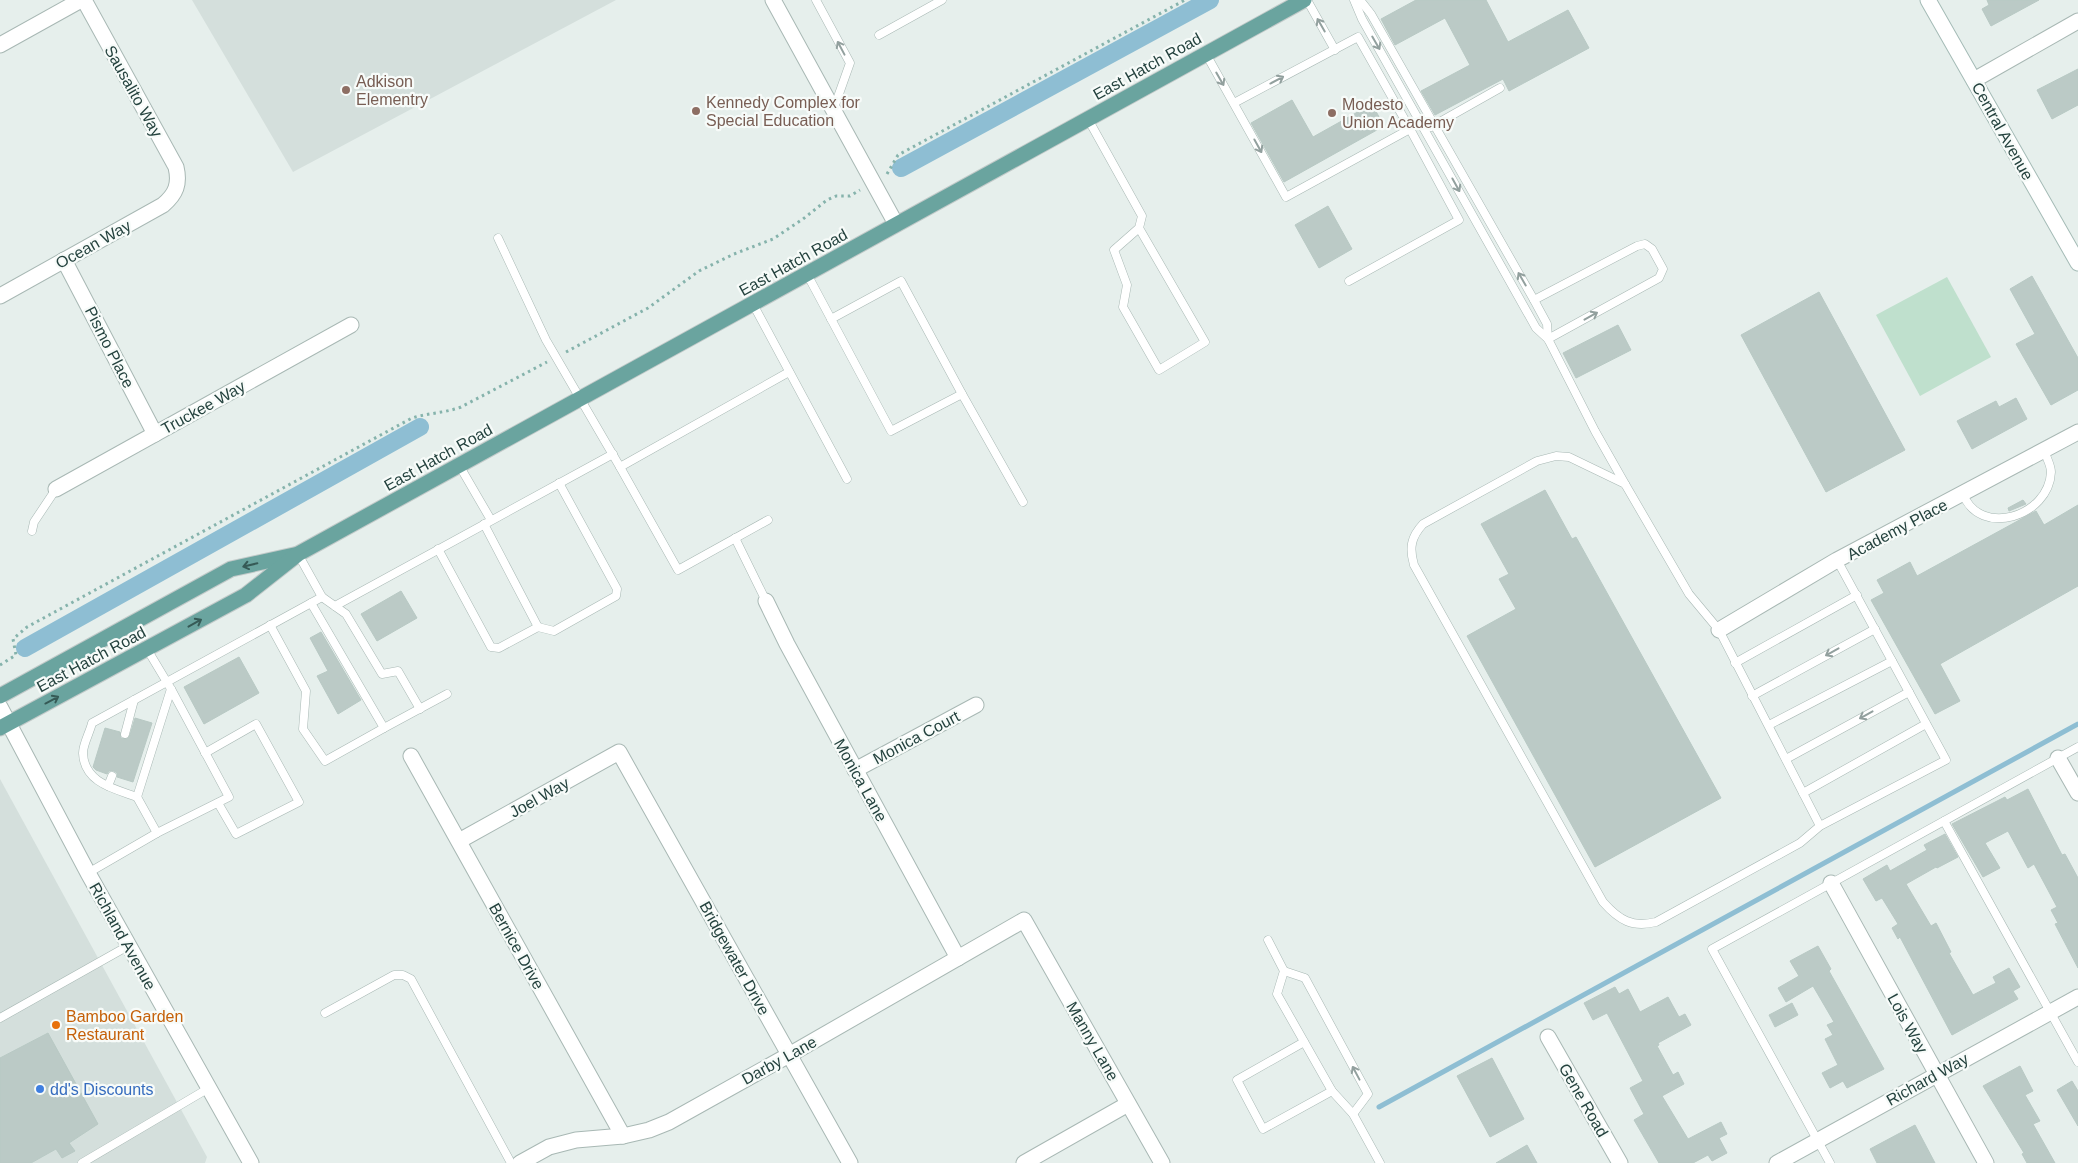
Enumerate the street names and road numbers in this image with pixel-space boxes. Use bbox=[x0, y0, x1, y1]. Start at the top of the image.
street label: East Hatch Road bbox=[1090, 30, 1204, 103]
street label: Sausalito Way bbox=[101, 43, 166, 140]
street label: Central Avenue bbox=[1969, 79, 2036, 183]
street label: Ocean Way bbox=[53, 217, 134, 272]
street label: East Hatch Road bbox=[736, 226, 850, 299]
street label: Pismo Place bbox=[82, 304, 137, 391]
street label: Truckee Way bbox=[158, 377, 248, 437]
street label: East Hatch Road bbox=[381, 421, 495, 494]
street label: Academy Place bbox=[1844, 496, 1950, 563]
street label: East Hatch Road bbox=[34, 624, 149, 695]
street label: Monica Court bbox=[870, 707, 963, 767]
street label: Monica Lane bbox=[831, 736, 890, 825]
street label: Joel Way bbox=[507, 774, 572, 821]
street label: Richland Avenue bbox=[86, 880, 159, 993]
street label: Bridgewater Drive bbox=[696, 899, 773, 1018]
street label: Bernice Drive bbox=[486, 900, 547, 992]
street label: Lois Way bbox=[1884, 991, 1931, 1056]
street label: Manny Lane bbox=[1063, 999, 1122, 1084]
street label: Darby Lane bbox=[739, 1033, 820, 1088]
street label: Richard Way bbox=[1883, 1050, 1971, 1109]
street label: Gene Road bbox=[1556, 1061, 1611, 1140]

